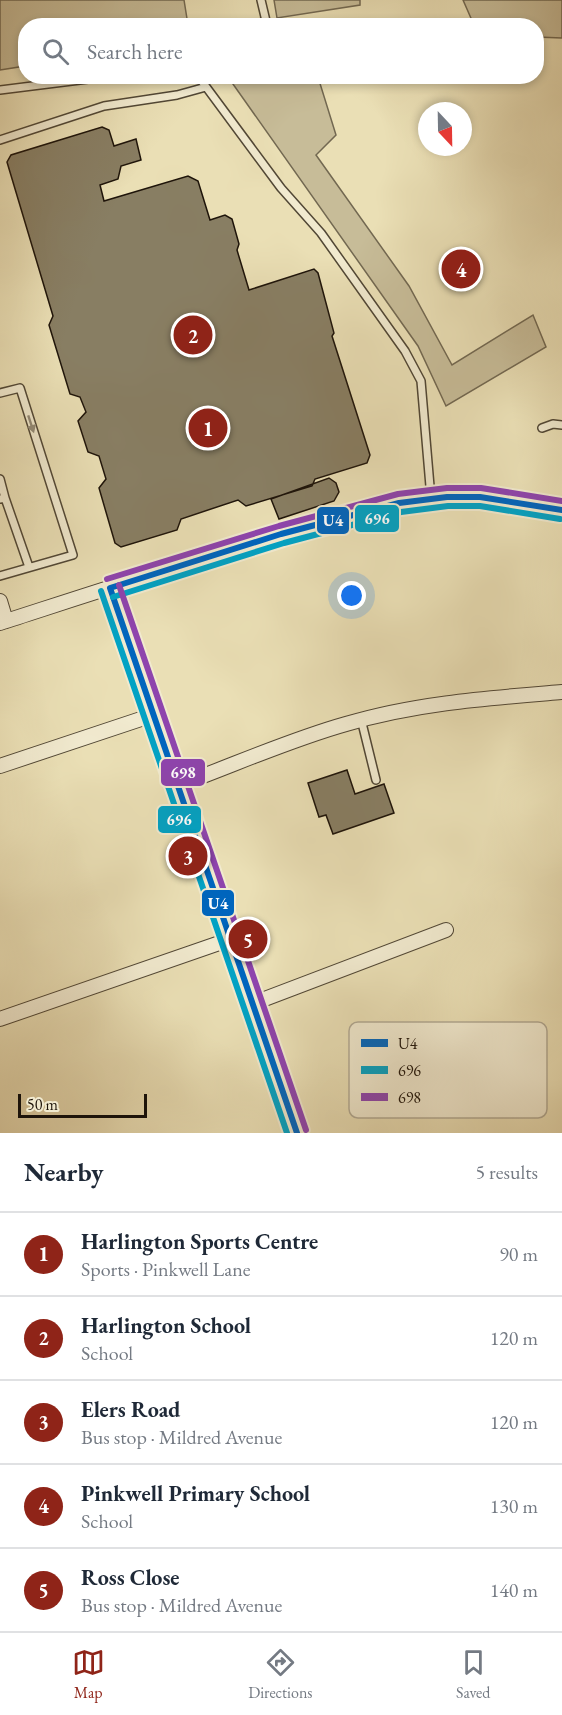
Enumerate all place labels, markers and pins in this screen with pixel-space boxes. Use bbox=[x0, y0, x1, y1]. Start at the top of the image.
pin: 4 bbox=[442, 246, 480, 292]
pin: 2 bbox=[174, 312, 212, 358]
pin: 1 bbox=[188, 406, 228, 450]
pin: 3 bbox=[168, 834, 207, 878]
pin: 5 bbox=[228, 916, 268, 962]

